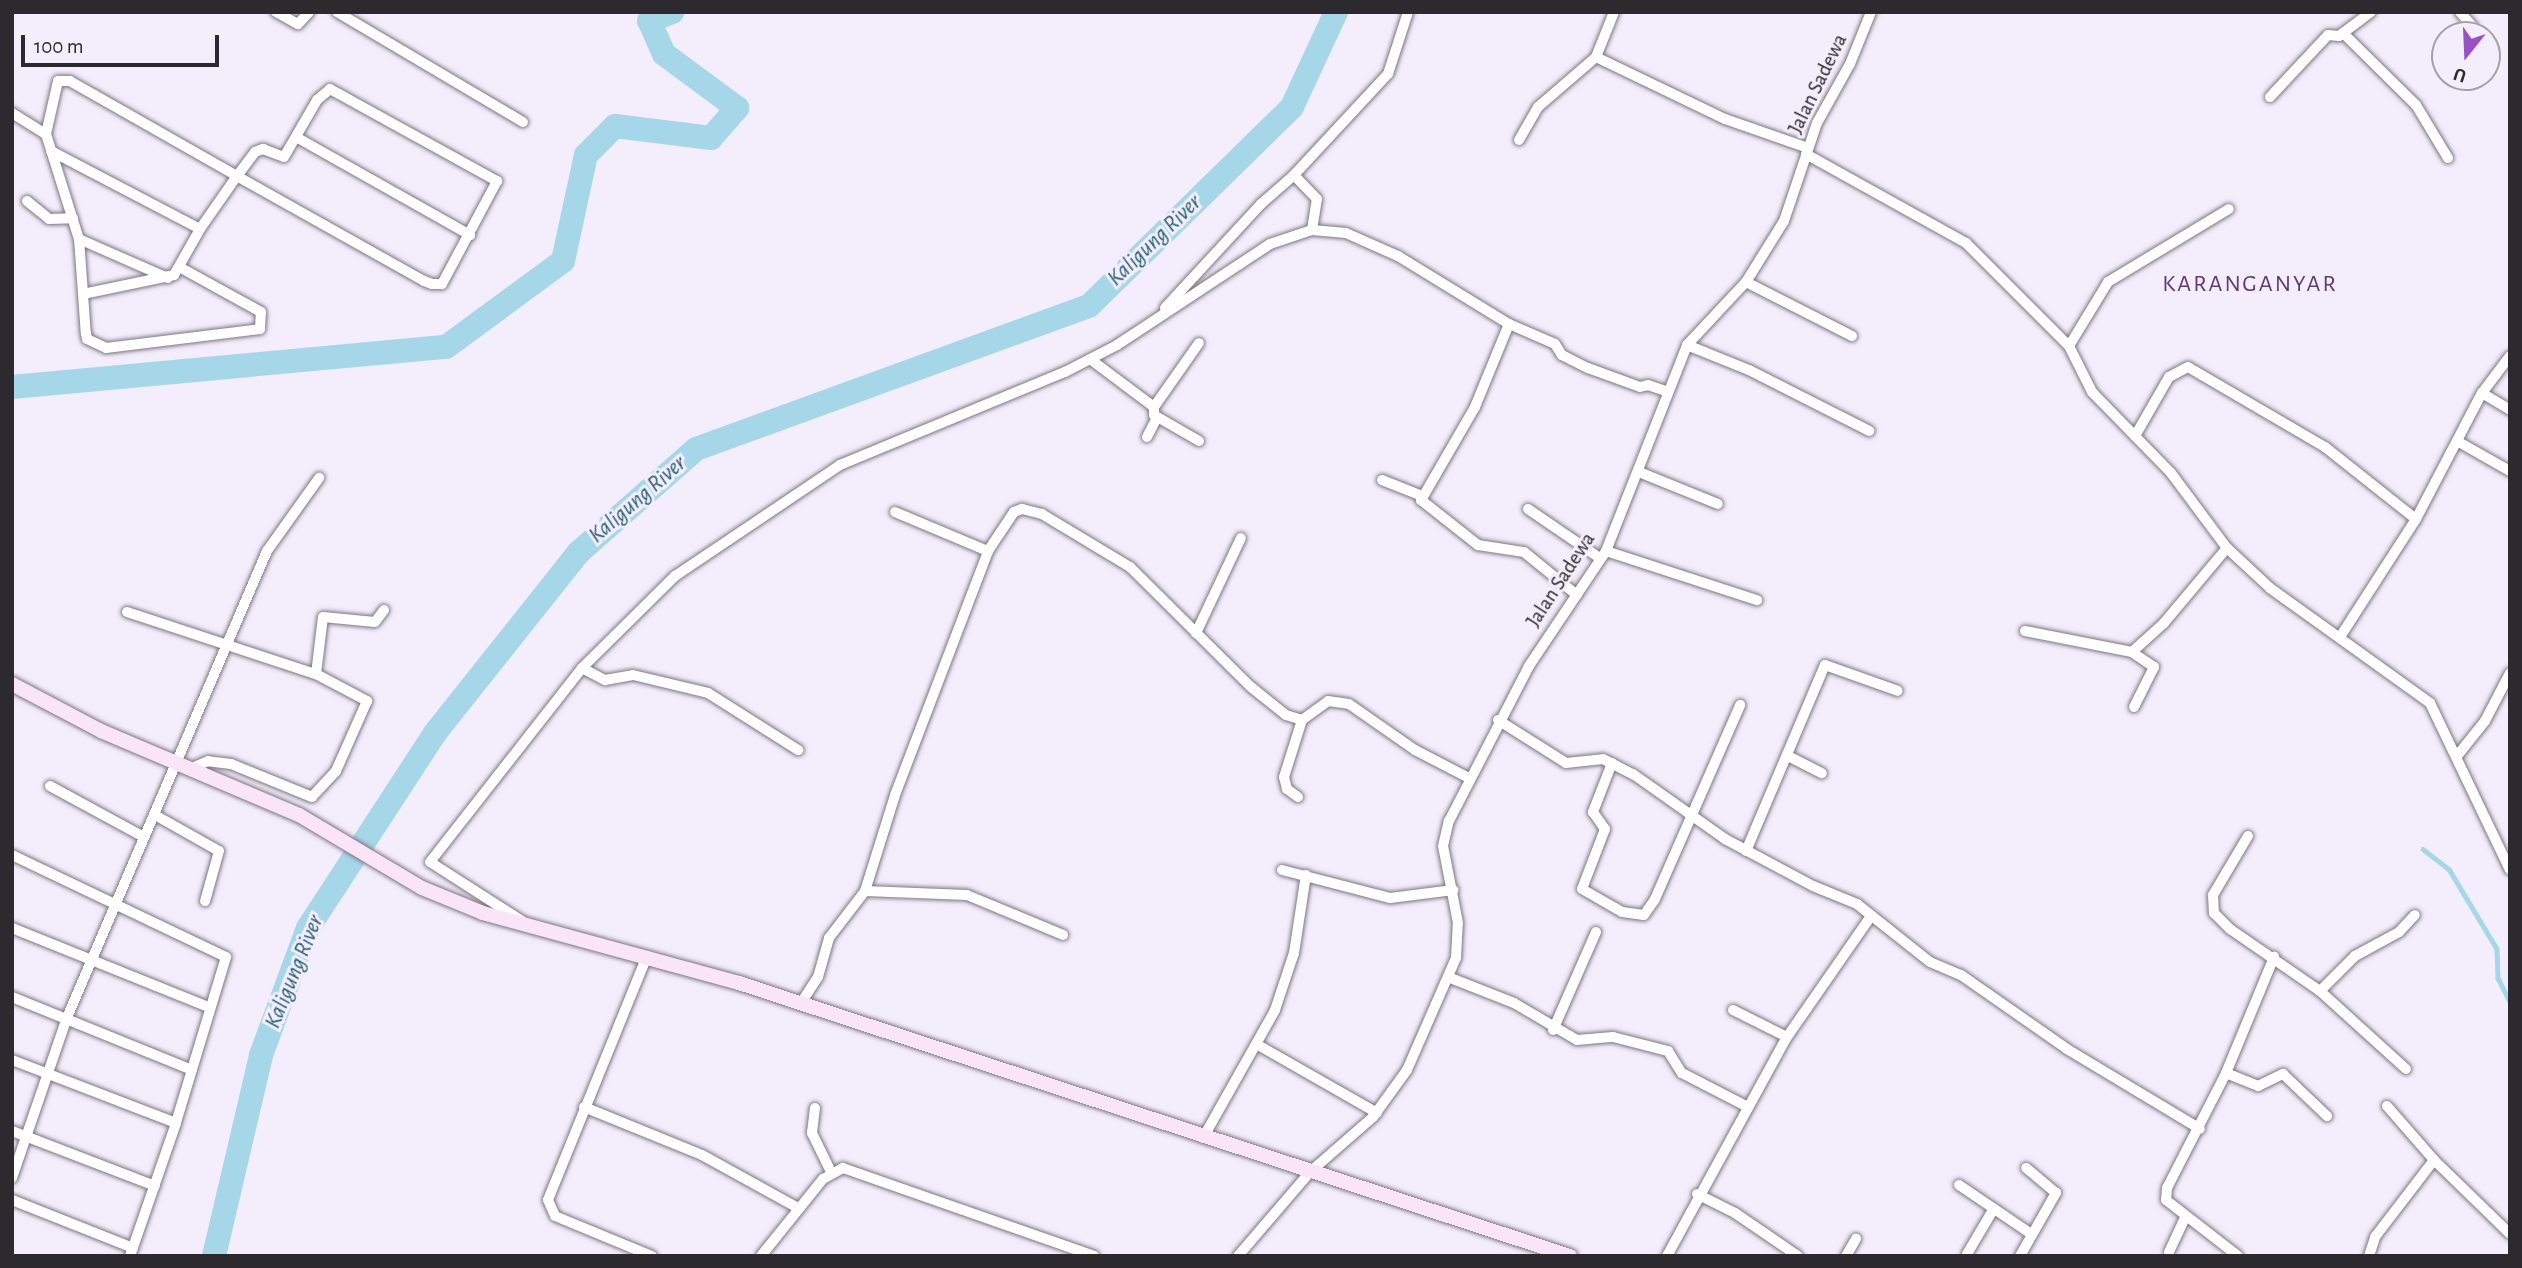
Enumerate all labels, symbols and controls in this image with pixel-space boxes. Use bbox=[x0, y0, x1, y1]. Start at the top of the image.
scale bar bbox=[24, 21, 222, 65]
north arrow bbox=[2431, 21, 2501, 91]
street label: Jalan Sadewa bbox=[1783, 30, 1853, 138]
text: 100 m bbox=[34, 36, 84, 57]
text: U bbox=[2451, 64, 2469, 85]
water label: Kaligung River bbox=[1102, 189, 1208, 293]
district label: KARANGANYAR bbox=[2164, 271, 2336, 299]
water label: Kaligung River bbox=[584, 450, 692, 550]
street label: Jalan Sadewa bbox=[1521, 528, 1601, 632]
water label: Kaligung River bbox=[260, 911, 330, 1033]

